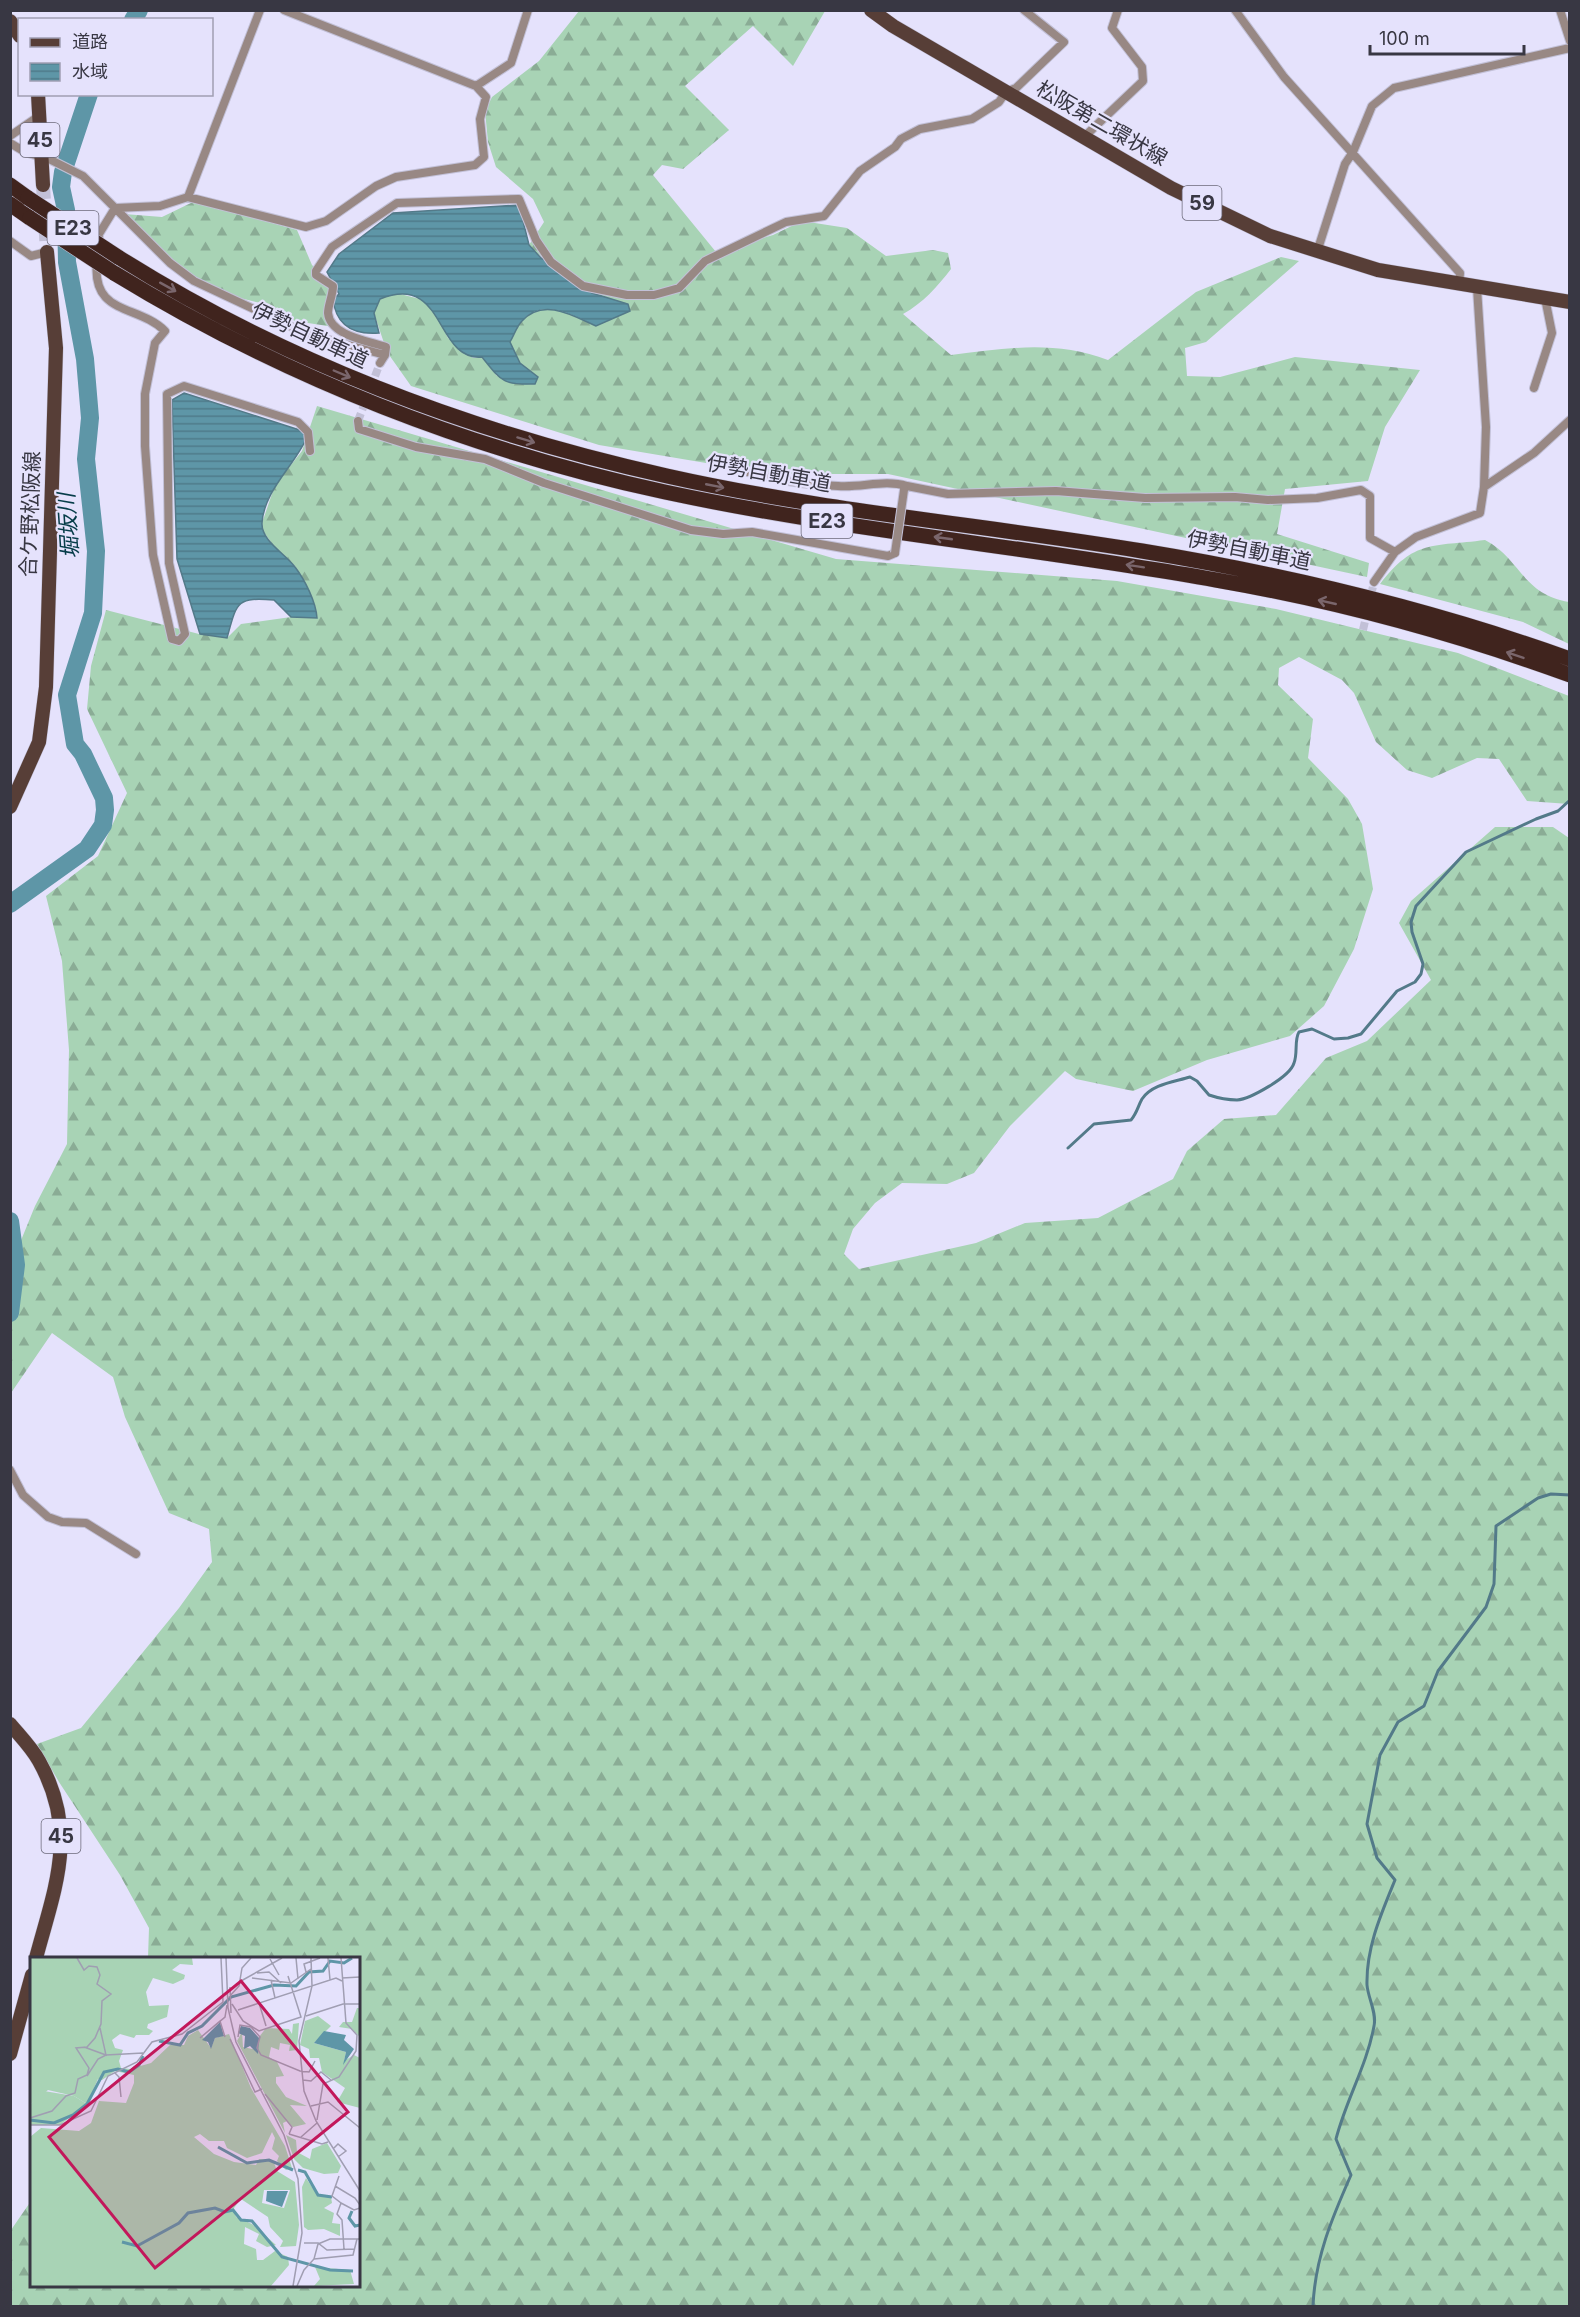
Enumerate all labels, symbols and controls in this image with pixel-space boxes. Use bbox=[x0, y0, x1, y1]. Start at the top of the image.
legend bbox=[18, 18, 213, 96]
scale bar bbox=[1370, 18, 1524, 56]
text: 100 m bbox=[1379, 28, 1430, 49]
text: 道路 bbox=[72, 31, 108, 52]
text: 水域 bbox=[72, 61, 108, 82]
street label: 松阪第二環状線 bbox=[1032, 75, 1172, 171]
road number: 45 bbox=[20, 123, 60, 157]
road number: 59 bbox=[1182, 186, 1222, 220]
road number: E23 bbox=[48, 211, 98, 245]
one-way arrow bbox=[159, 282, 176, 294]
street label: 伊勢自動車道 bbox=[248, 297, 372, 373]
one-way arrow bbox=[333, 369, 351, 380]
one-way arrow bbox=[516, 435, 535, 446]
street label: 伊勢自動車道 bbox=[705, 450, 833, 496]
street label: 合ケ野松阪線 bbox=[15, 451, 45, 577]
one-way arrow bbox=[705, 481, 725, 492]
water label: 堀坂川 bbox=[53, 490, 83, 560]
road number: E23 bbox=[802, 504, 852, 538]
street label: 伊勢自動車道 bbox=[1185, 526, 1313, 574]
one-way arrow bbox=[933, 532, 953, 543]
one-way arrow bbox=[1126, 561, 1146, 572]
one-way arrow bbox=[1318, 596, 1337, 608]
one-way arrow bbox=[1506, 649, 1524, 660]
road number: 45 bbox=[42, 1819, 80, 1853]
inset map bbox=[30, 1957, 360, 2287]

